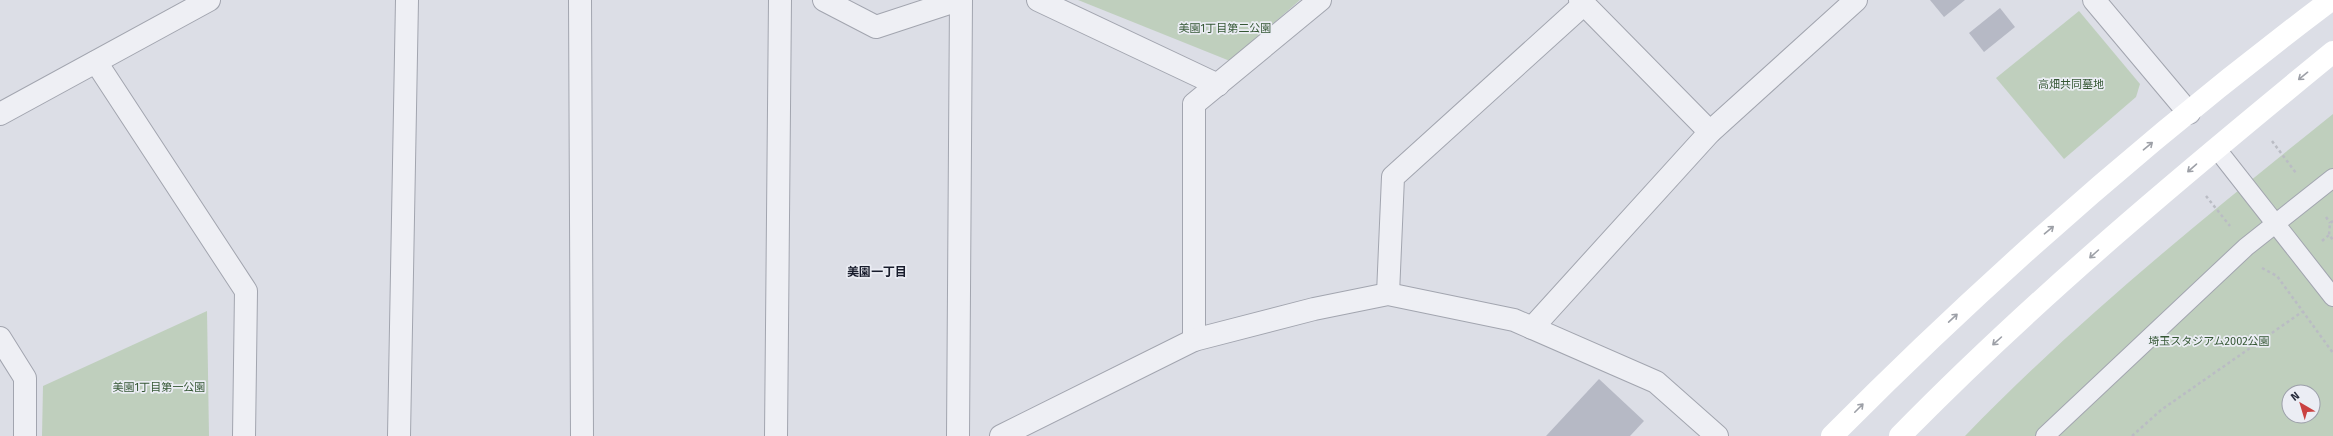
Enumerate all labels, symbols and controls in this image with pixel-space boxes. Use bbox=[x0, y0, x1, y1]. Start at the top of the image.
park label: 美園1丁目第二公園 bbox=[1179, 22, 1271, 35]
one-way arrow bbox=[2297, 72, 2308, 81]
park label: 高畑共同墓地 bbox=[2038, 78, 2104, 91]
one-way arrow bbox=[2143, 142, 2153, 151]
one-way arrow bbox=[2187, 164, 2198, 173]
one-way arrow bbox=[2044, 226, 2054, 235]
one-way arrow bbox=[2090, 249, 2100, 258]
district label: 美園一丁目 bbox=[847, 265, 907, 279]
one-way arrow bbox=[1948, 313, 1958, 323]
park label: 埼玉スタジアム2002公園 bbox=[2148, 335, 2270, 348]
one-way arrow bbox=[1992, 336, 2003, 345]
park label: 美園1丁目第一公園 bbox=[113, 381, 205, 394]
north arrow bbox=[2281, 384, 2321, 424]
text: N bbox=[2288, 389, 2302, 404]
one-way arrow bbox=[1854, 403, 1864, 413]

